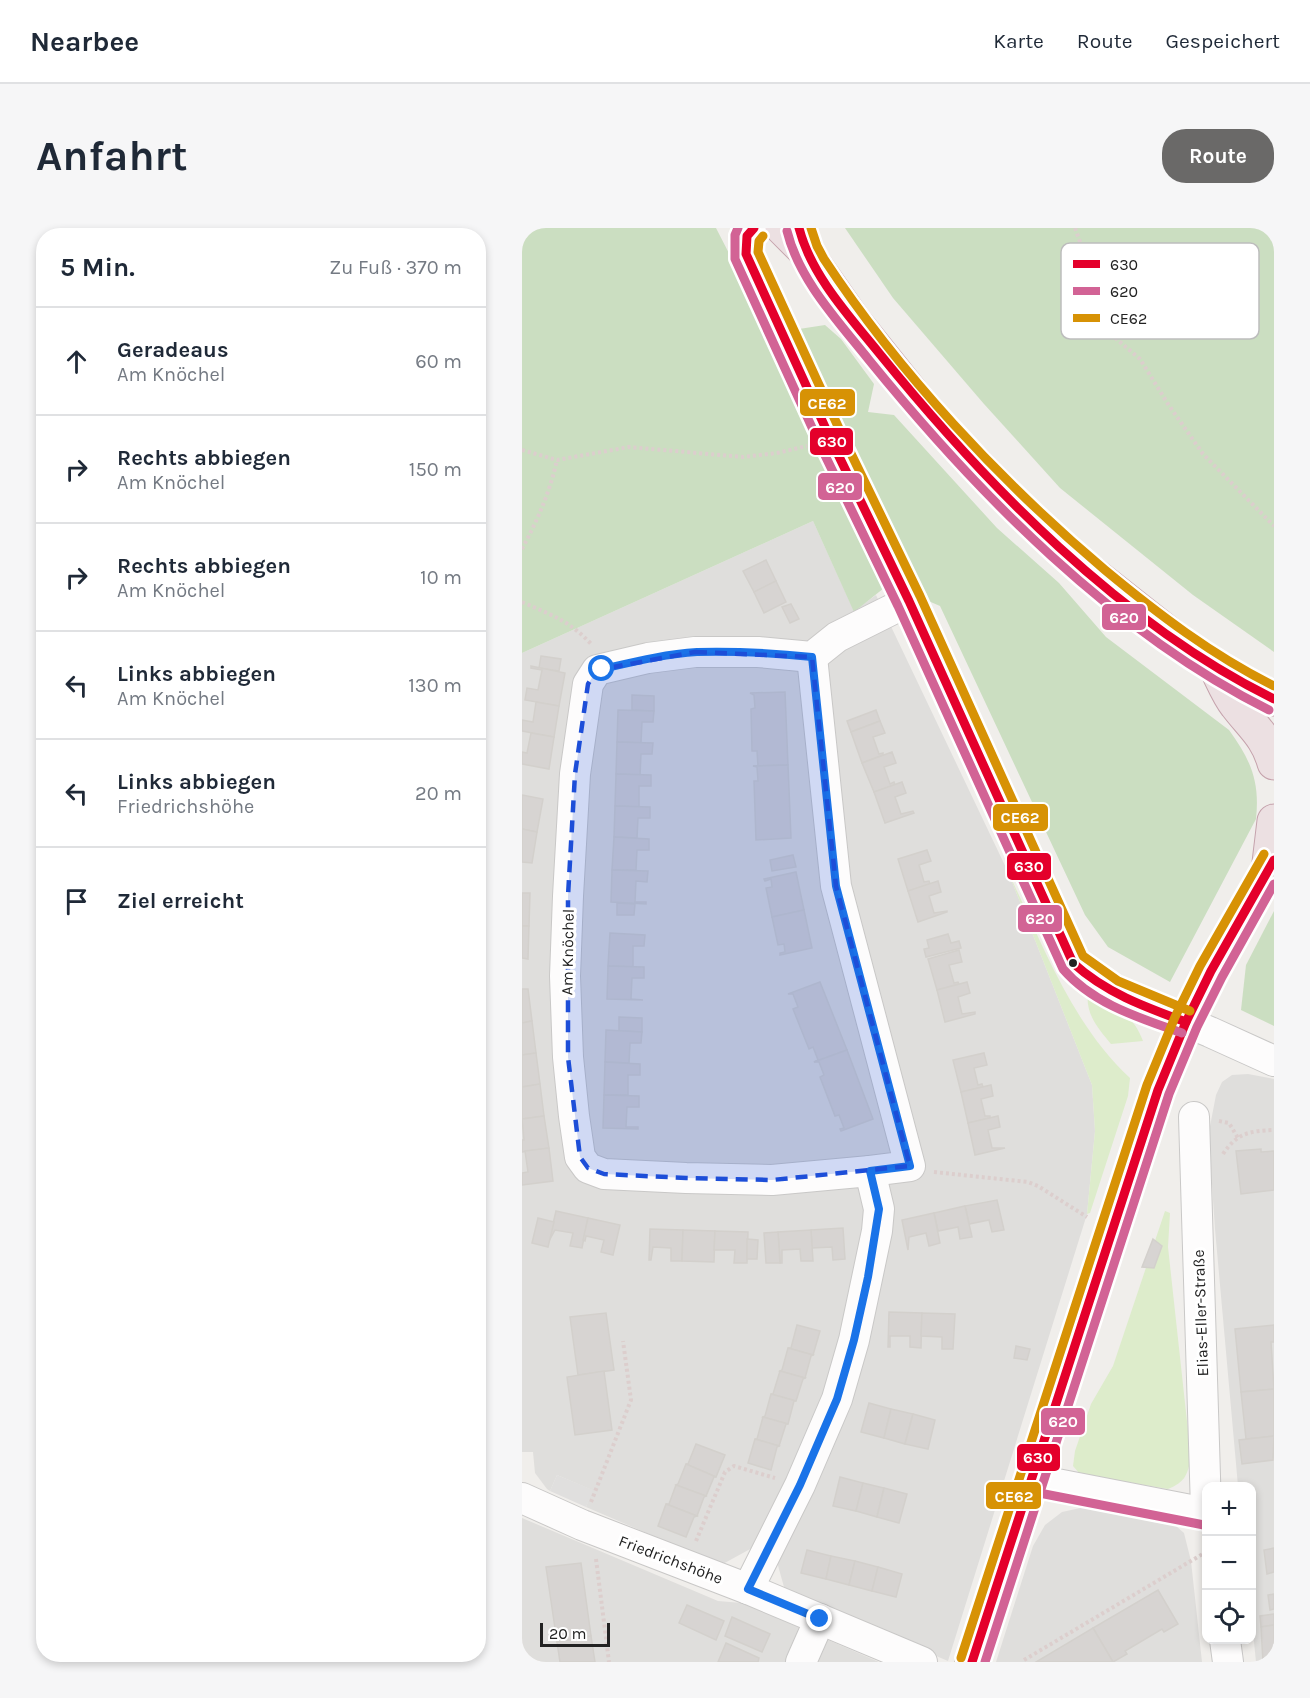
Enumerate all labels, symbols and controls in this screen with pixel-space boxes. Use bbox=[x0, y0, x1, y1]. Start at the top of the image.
text: Nearbee bbox=[30, 25, 139, 58]
text: Karte bbox=[993, 29, 1044, 53]
text: Route bbox=[1077, 29, 1133, 53]
text: Gespeichert bbox=[1166, 29, 1280, 53]
button: Route bbox=[1162, 129, 1274, 183]
text: Anfahrt bbox=[36, 131, 188, 181]
legend bbox=[1061, 243, 1259, 339]
text: 5 Min. bbox=[60, 252, 135, 283]
text: 630 bbox=[1110, 255, 1138, 274]
text: Zu Fuß · 370 m bbox=[329, 256, 462, 279]
text: 620 bbox=[1110, 282, 1138, 301]
text: CE62 bbox=[1110, 309, 1147, 328]
text: Geradeaus bbox=[117, 337, 229, 363]
icon: ahead bbox=[60, 345, 93, 378]
text: 60 m bbox=[415, 350, 462, 373]
text: Am Knöchel bbox=[117, 363, 225, 386]
line badge: CE62 bbox=[799, 388, 856, 417]
text: CE62 bbox=[808, 394, 846, 413]
line badge: 630 bbox=[809, 427, 854, 456]
text: 630 bbox=[817, 432, 847, 451]
text: Rechts abbiegen bbox=[117, 445, 291, 471]
icon: right bbox=[60, 453, 93, 486]
text: 150 m bbox=[409, 458, 462, 481]
text: Am Knöchel bbox=[117, 471, 225, 494]
line badge: 620 bbox=[817, 472, 863, 501]
text: 620 bbox=[825, 478, 855, 497]
text: Rechts abbiegen bbox=[117, 553, 291, 579]
icon: right bbox=[60, 561, 93, 594]
text: 10 m bbox=[420, 566, 462, 589]
text: Am Knöchel bbox=[117, 579, 225, 602]
line badge: 620 bbox=[1101, 603, 1147, 631]
text: 620 bbox=[1109, 608, 1139, 627]
route start bbox=[588, 655, 614, 681]
text: Links abbiegen bbox=[117, 661, 276, 687]
icon: left bbox=[60, 669, 93, 702]
text: 130 m bbox=[408, 674, 462, 697]
text: Am Knöchel bbox=[117, 687, 225, 710]
text: Links abbiegen bbox=[117, 769, 276, 795]
icon: left bbox=[60, 777, 93, 810]
text: 20 m bbox=[415, 782, 462, 805]
text: Friedrichshöhe bbox=[117, 795, 254, 818]
line badge: CE62 bbox=[992, 803, 1049, 832]
text: CE62 bbox=[1001, 808, 1039, 827]
line badge: 630 bbox=[1006, 852, 1052, 881]
text: 630 bbox=[1014, 857, 1044, 876]
icon: arrive bbox=[60, 885, 93, 918]
text: Ziel erreicht bbox=[117, 888, 244, 914]
line badge: 620 bbox=[1017, 904, 1063, 933]
street label: Am Knöchel bbox=[557, 909, 578, 996]
text: 620 bbox=[1025, 909, 1055, 928]
unlabelled marker bbox=[1067, 957, 1079, 969]
street label: Elias-Eller-Straße bbox=[1189, 1249, 1212, 1377]
line badge: 620 bbox=[1040, 1407, 1086, 1436]
text: 620 bbox=[1048, 1412, 1078, 1431]
line badge: 630 bbox=[1016, 1443, 1061, 1472]
text: 630 bbox=[1023, 1448, 1053, 1467]
line badge: CE62 bbox=[985, 1481, 1042, 1510]
map controls bbox=[1202, 1482, 1256, 1644]
button: + bbox=[1202, 1482, 1256, 1536]
text: CE62 bbox=[995, 1487, 1033, 1506]
street label: Friedrichshöhe bbox=[616, 1531, 725, 1588]
button: − bbox=[1202, 1536, 1256, 1590]
button: locate bbox=[1202, 1590, 1256, 1644]
route end bbox=[806, 1605, 832, 1631]
scale bar bbox=[540, 1620, 610, 1648]
text: 20 m bbox=[549, 1624, 587, 1643]

